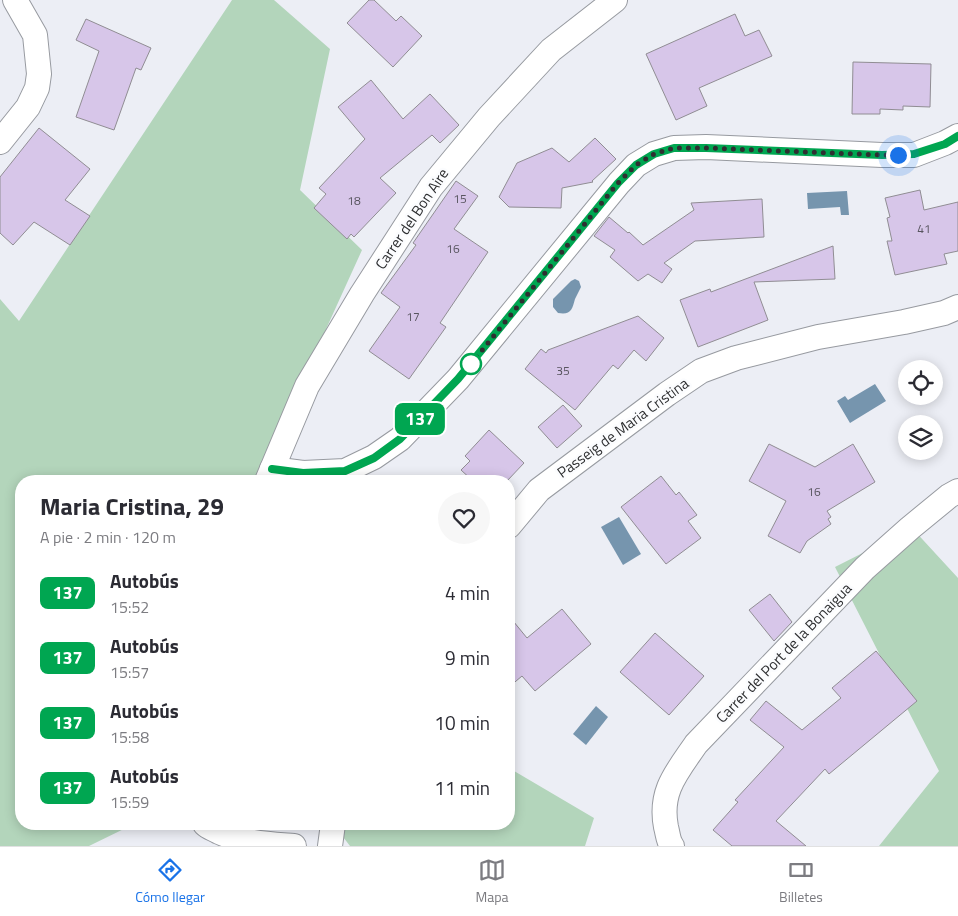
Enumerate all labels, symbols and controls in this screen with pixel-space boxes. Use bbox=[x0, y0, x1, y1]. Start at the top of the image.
your location bbox=[886, 143, 911, 168]
street label: Carrer del Bon Aire bbox=[369, 164, 454, 274]
house number: 15 bbox=[453, 189, 467, 208]
house number: 18 bbox=[347, 191, 361, 210]
house number: 41 bbox=[917, 219, 931, 238]
house number: 16 bbox=[446, 239, 460, 258]
house number: 17 bbox=[406, 307, 420, 326]
unlabelled marker bbox=[460, 353, 482, 375]
map controls bbox=[898, 360, 943, 460]
button: locate bbox=[898, 360, 943, 405]
house number: 35 bbox=[556, 361, 570, 380]
street label: Passeig de Maria Cristina bbox=[552, 372, 694, 483]
line badge: 137 bbox=[391, 403, 449, 435]
text: 137 bbox=[405, 405, 435, 432]
button: layers bbox=[898, 415, 943, 460]
house number: 16 bbox=[807, 482, 821, 501]
text: Maria Cristina, 29 bbox=[40, 488, 224, 524]
button: heart bbox=[438, 492, 490, 544]
text: A pie · 2 min · 120 m bbox=[40, 525, 176, 549]
text: Autobús bbox=[110, 566, 179, 595]
street label: Carrer del Port de la Bonaigua bbox=[710, 577, 857, 728]
text: 4 min bbox=[445, 578, 490, 607]
text: 137 bbox=[52, 579, 83, 606]
text: 15:52 bbox=[110, 595, 149, 619]
text: Autobús bbox=[110, 631, 179, 660]
text: 9 min bbox=[445, 643, 490, 672]
text: 137 bbox=[52, 644, 83, 671]
text: 15:57 bbox=[110, 660, 149, 684]
text: Autobús bbox=[110, 696, 179, 725]
text: 10 min bbox=[434, 708, 490, 737]
text: 137 bbox=[52, 709, 83, 736]
text: 15:58 bbox=[110, 725, 149, 749]
text: Autobús bbox=[110, 761, 179, 790]
text: 11 min bbox=[434, 773, 490, 802]
text: 137 bbox=[52, 774, 83, 801]
text: 15:59 bbox=[110, 790, 149, 814]
tab: Cómo llegar bbox=[135, 856, 205, 907]
tab: Mapa bbox=[475, 856, 509, 907]
tab: Billetes bbox=[779, 856, 823, 907]

